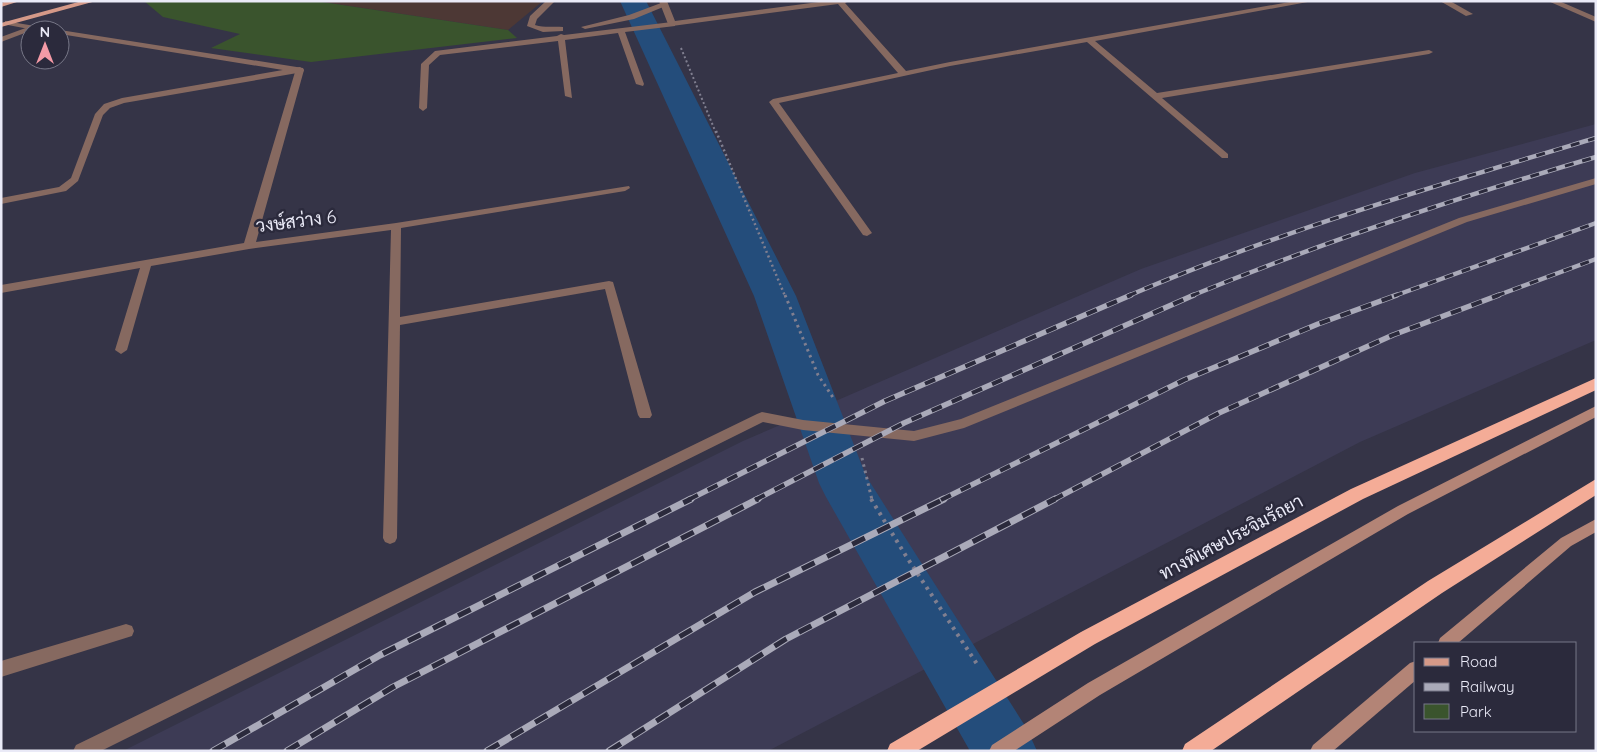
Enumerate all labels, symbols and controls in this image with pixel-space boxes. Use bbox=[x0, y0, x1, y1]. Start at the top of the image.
north arrow bbox=[20, 20, 70, 70]
text: N bbox=[40, 23, 50, 41]
street label: วงษ์สว่าง 6 bbox=[254, 204, 338, 237]
street label: ทางพิเศษประจิมรัถยา bbox=[1155, 489, 1307, 585]
legend bbox=[1414, 642, 1577, 732]
text: Road bbox=[1460, 652, 1497, 671]
text: Railway bbox=[1460, 677, 1515, 696]
text: Park bbox=[1460, 702, 1492, 721]

